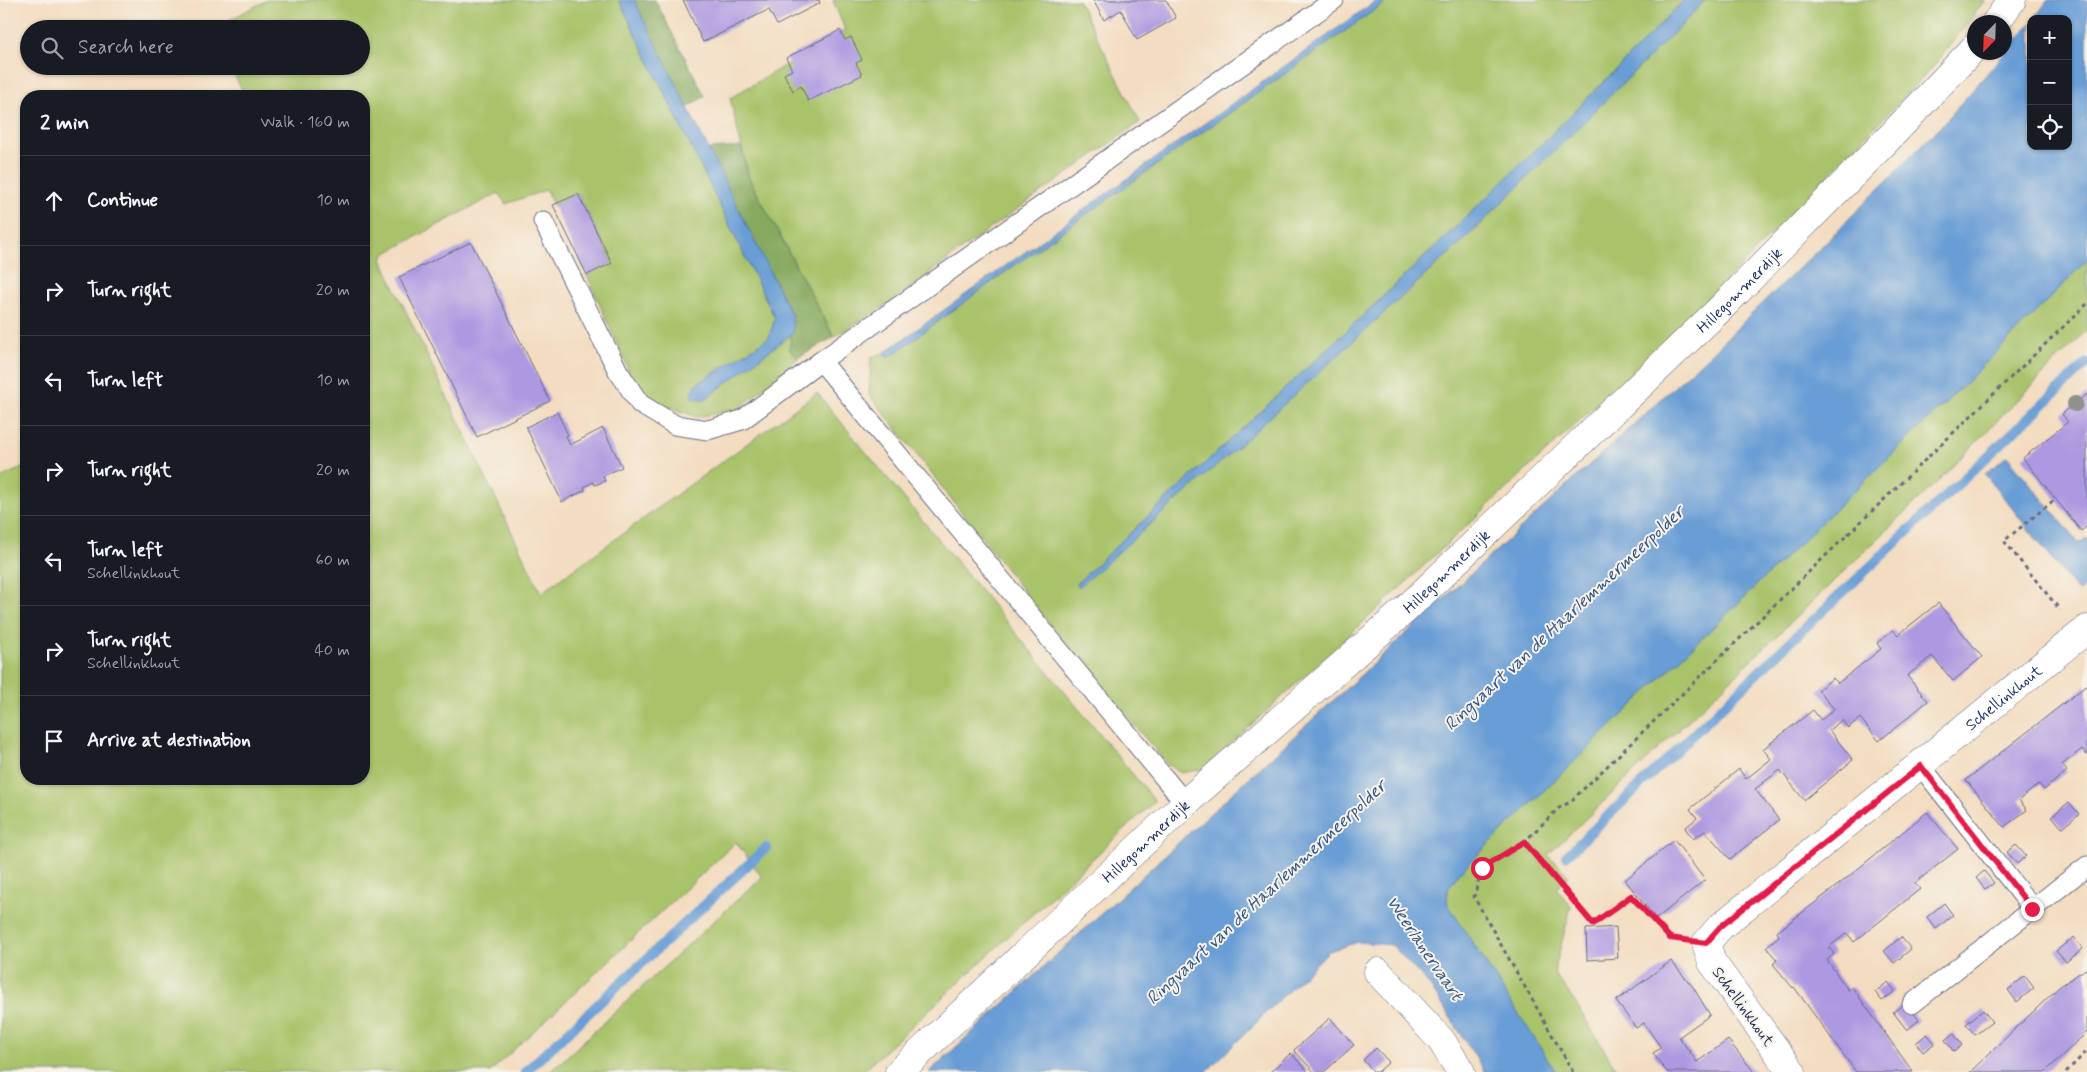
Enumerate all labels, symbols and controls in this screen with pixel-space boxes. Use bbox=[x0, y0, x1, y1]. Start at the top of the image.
north arrow bbox=[1967, 15, 2012, 60]
map controls bbox=[2027, 15, 2072, 150]
button: + bbox=[2027, 15, 2072, 60]
search box bbox=[20, 20, 370, 75]
icon: search bbox=[38, 34, 66, 62]
text: Search here bbox=[78, 35, 174, 60]
button: − bbox=[2027, 60, 2072, 105]
button: locate bbox=[2027, 105, 2072, 150]
text: 2 min bbox=[40, 109, 89, 137]
text: Walk · 160 m bbox=[260, 112, 350, 133]
icon: ahead bbox=[40, 187, 68, 215]
text: Continue bbox=[87, 188, 158, 213]
text: 10 m bbox=[317, 190, 350, 211]
street label: Hillegommerdijk bbox=[1692, 243, 1787, 338]
icon: right bbox=[40, 277, 68, 305]
text: Turn right bbox=[87, 278, 171, 303]
text: 20 m bbox=[316, 280, 350, 301]
icon: left bbox=[40, 367, 68, 395]
text: Turn left bbox=[87, 368, 163, 393]
text: 10 m bbox=[317, 370, 350, 391]
icon: right bbox=[40, 457, 68, 485]
text: Turn right bbox=[87, 458, 171, 483]
text: 20 m bbox=[316, 460, 350, 481]
water label: Ringvaart van de Haarlemmermeerpolder bbox=[1439, 499, 1693, 738]
street label: Hillegommerdijk bbox=[1399, 525, 1495, 618]
text: Turn left bbox=[87, 538, 163, 563]
icon: left bbox=[40, 547, 68, 575]
text: 60 m bbox=[316, 550, 350, 571]
text: Schellinkhout bbox=[87, 563, 180, 584]
text: Turn right bbox=[87, 628, 171, 653]
icon: right bbox=[40, 637, 68, 665]
text: 40 m bbox=[314, 640, 350, 661]
text: Schellinkhout bbox=[87, 653, 180, 674]
street label: Schellinkhout bbox=[1961, 660, 2048, 736]
icon: arrive bbox=[40, 727, 68, 755]
text: Arrive at destination bbox=[87, 728, 251, 753]
water label: Ringvaart van de Haarlemmermeerpolder bbox=[1141, 773, 1395, 1012]
street label: Hillegommerdijk bbox=[1098, 795, 1195, 888]
route start bbox=[1471, 857, 1494, 880]
water label: Weerlanervaart bbox=[1380, 892, 1469, 1007]
route end bbox=[2021, 898, 2044, 921]
street label: Schellinkhout bbox=[1707, 963, 1779, 1051]

